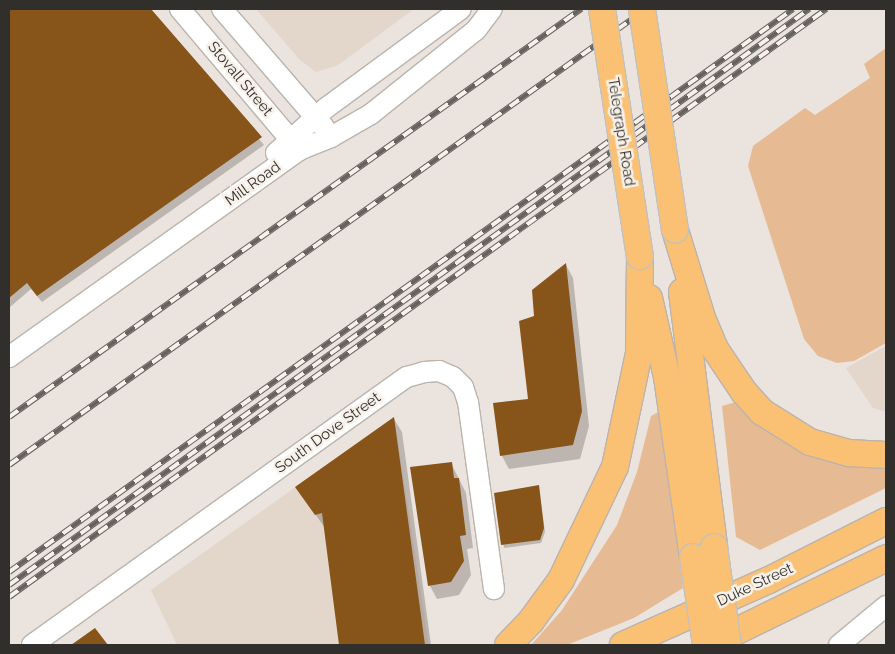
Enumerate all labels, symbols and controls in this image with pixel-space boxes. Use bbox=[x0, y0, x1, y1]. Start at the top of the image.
street label: Stovall Street bbox=[204, 38, 276, 120]
street label: Telegraph Road bbox=[604, 76, 638, 188]
street label: Mill Road bbox=[222, 158, 284, 210]
street label: South Dove Street bbox=[272, 389, 384, 477]
street label: Duke Street bbox=[714, 560, 796, 610]

